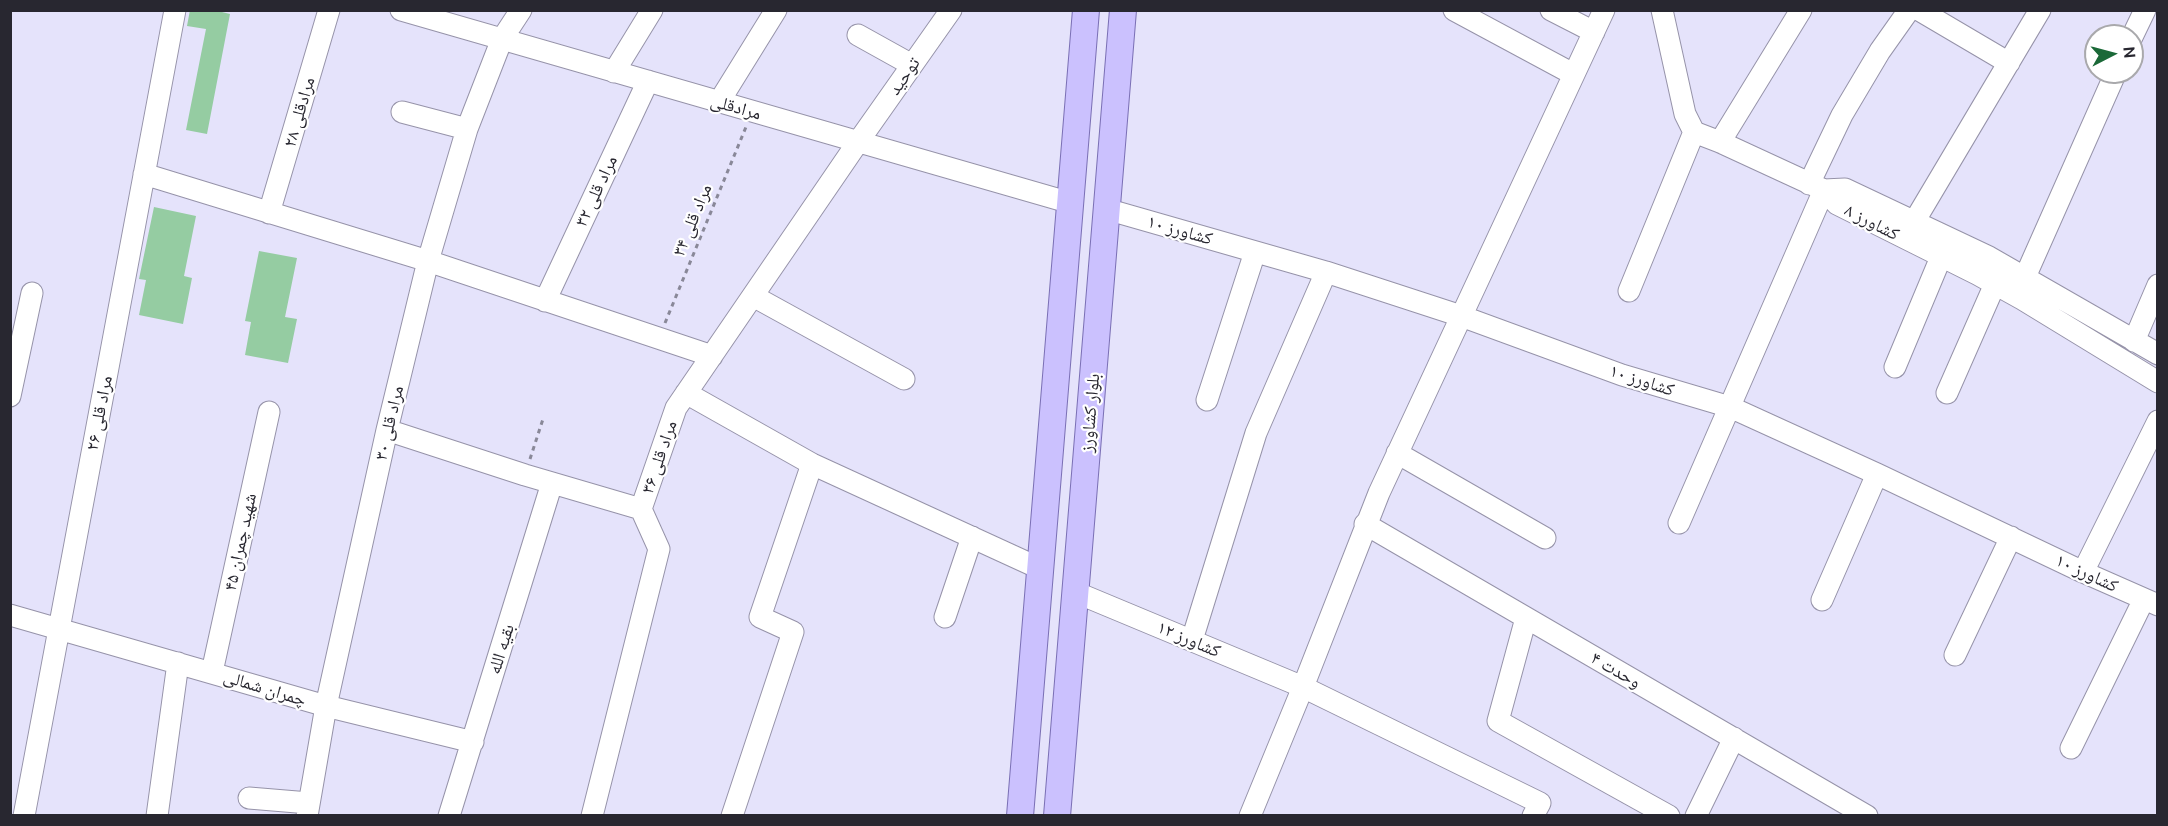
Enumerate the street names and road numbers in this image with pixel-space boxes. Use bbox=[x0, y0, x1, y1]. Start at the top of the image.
street label: توحید bbox=[883, 53, 925, 99]
street label: مرادقلی ۲۸ bbox=[279, 74, 319, 150]
street label: مرادقلی bbox=[708, 90, 764, 124]
street label: مراد قلی ۳۲ bbox=[570, 152, 622, 230]
street label: مراد قلی ۳۴ bbox=[668, 181, 716, 259]
street label: کشاورز ۸ bbox=[1841, 199, 1903, 245]
street label: کشاورز ۱۰ bbox=[1145, 210, 1215, 250]
street label: کشاورز ۱۰ bbox=[1607, 359, 1677, 401]
street label: بلوار کشاورز bbox=[1076, 373, 1104, 453]
street label: مراد قلی ۲۶ bbox=[81, 374, 117, 452]
street label: مراد قلی ۳۰ bbox=[370, 384, 408, 462]
street label: مراد قلی ۳۶ bbox=[636, 418, 682, 496]
street label: شهید چمران ۴۵ bbox=[219, 491, 261, 593]
street label: کشاورز ۱۰ bbox=[2052, 549, 2122, 597]
street label: کشاورز ۱۲ bbox=[1154, 616, 1224, 662]
street label: بقیه الله bbox=[483, 621, 519, 677]
street label: وحدت ۴ bbox=[1587, 647, 1645, 693]
street label: چمران شمالی bbox=[221, 665, 309, 711]

